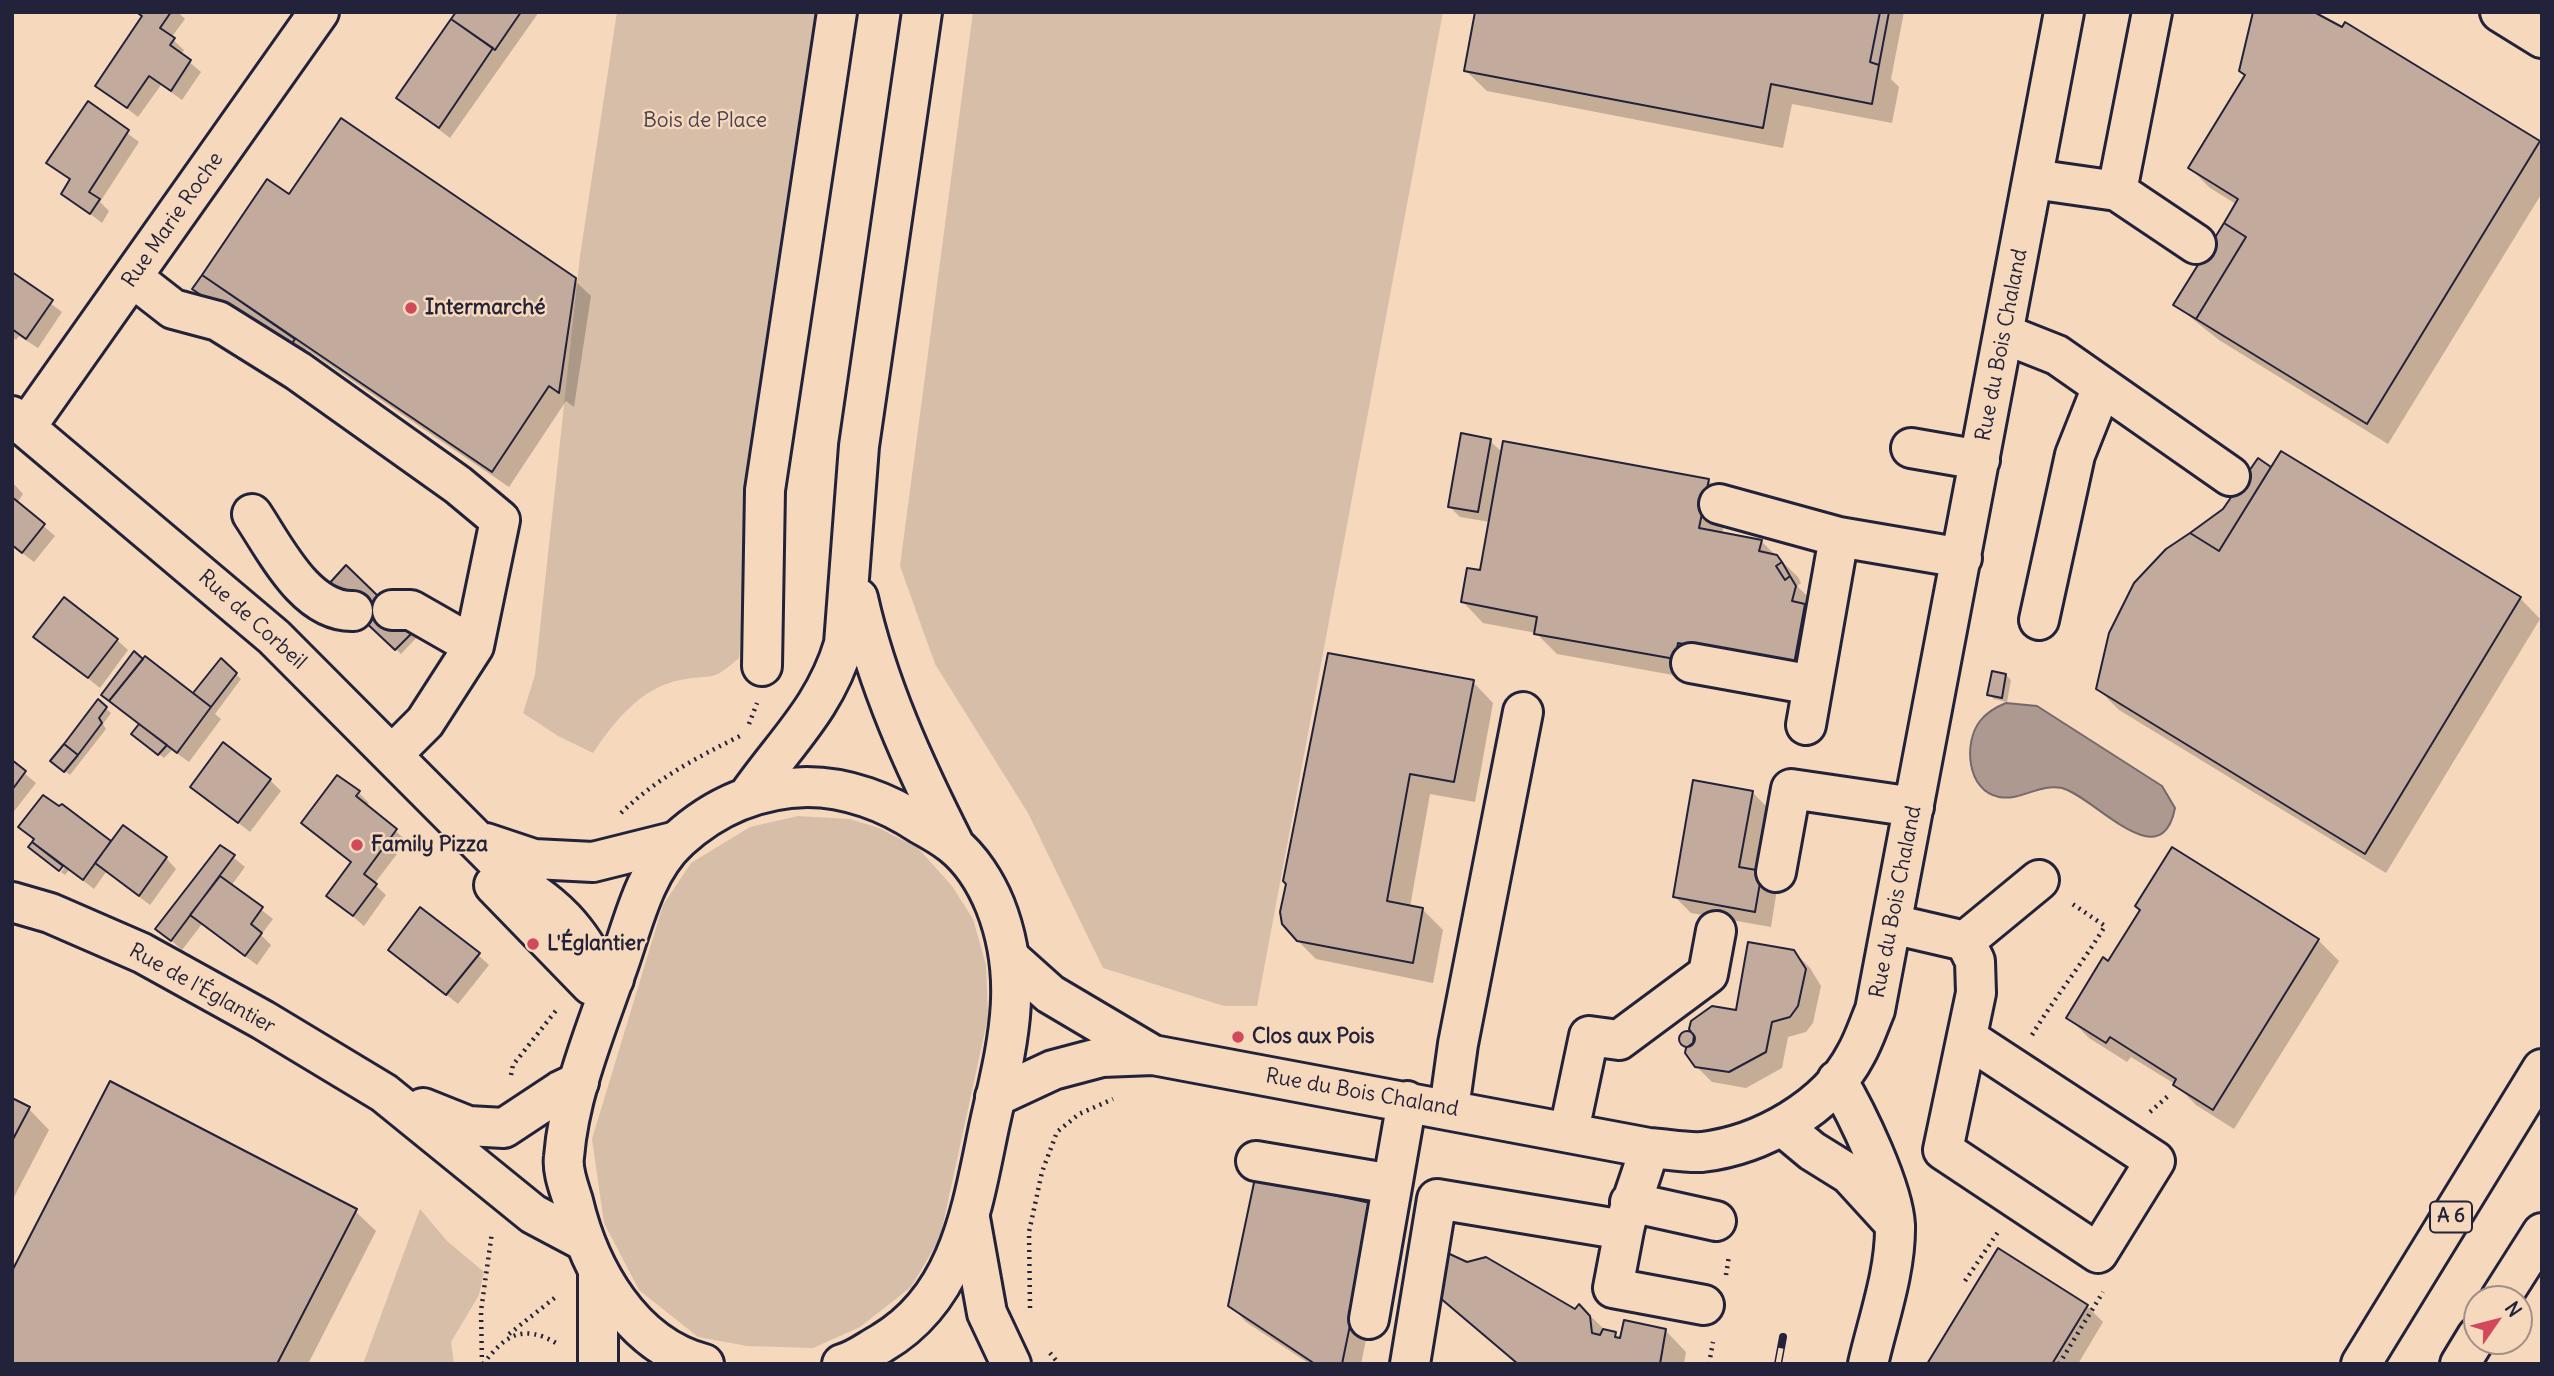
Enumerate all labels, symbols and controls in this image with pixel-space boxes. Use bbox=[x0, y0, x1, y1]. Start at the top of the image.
park label: Bois de Place bbox=[643, 108, 767, 134]
street label: Rue Marie Roche bbox=[117, 148, 229, 292]
street label: Rue du Bois Chaland bbox=[1971, 247, 2033, 443]
place label: Intermarché bbox=[425, 295, 546, 321]
marker: Intermarché bbox=[403, 300, 419, 316]
street label: Rue de Corbeil bbox=[193, 565, 311, 675]
street label: Rue du Bois Chaland bbox=[1865, 804, 1927, 1000]
place label: Family Pizza bbox=[371, 832, 488, 858]
marker: Family Pizza bbox=[349, 837, 365, 853]
place label: L'Églantier bbox=[547, 931, 645, 957]
marker: L'Églantier bbox=[525, 936, 541, 952]
street label: Rue de l'Églantier bbox=[125, 938, 279, 1040]
place label: Clos aux Pois bbox=[1252, 1024, 1375, 1050]
marker: Clos aux Pois bbox=[1230, 1029, 1246, 1045]
street label: Rue du Bois Chaland bbox=[1264, 1064, 1460, 1122]
road number: A 6 bbox=[2430, 1202, 2472, 1232]
north arrow bbox=[2463, 1285, 2533, 1355]
text: N bbox=[2500, 1297, 2527, 1321]

